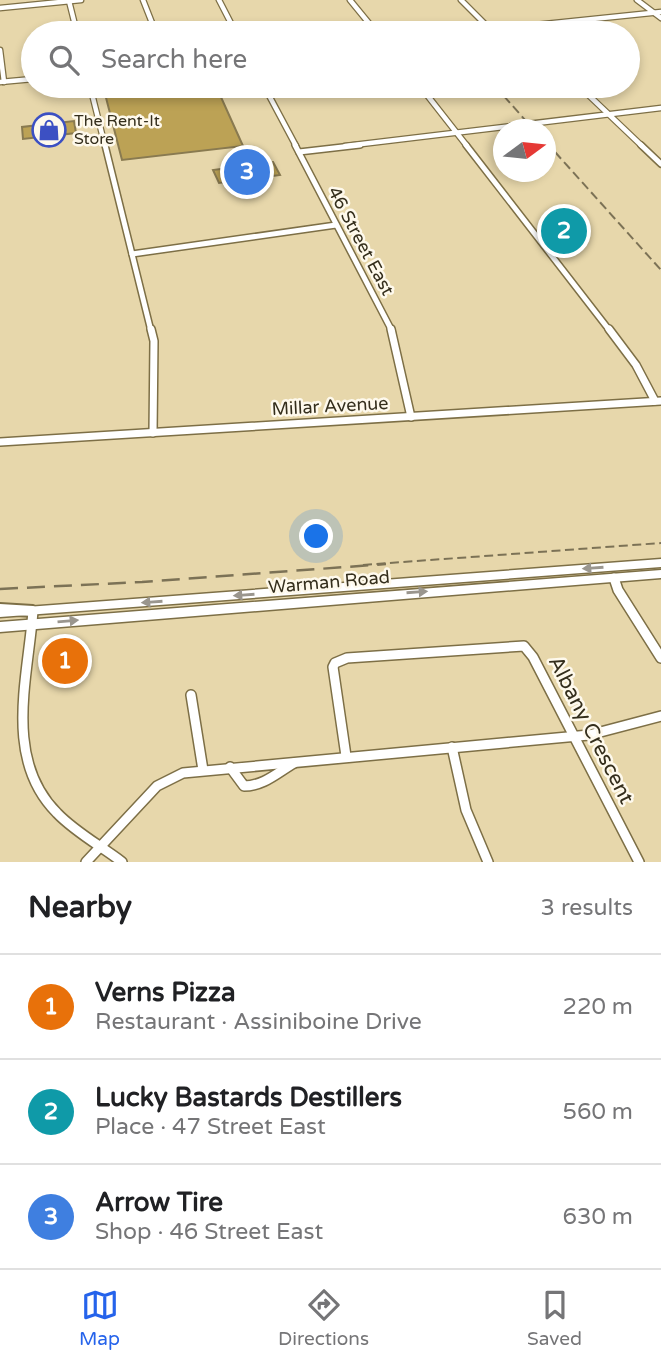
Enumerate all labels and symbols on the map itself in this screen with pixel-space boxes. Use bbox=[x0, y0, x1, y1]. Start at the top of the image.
shop icon: The Rent-It Store bbox=[30, 111, 68, 149]
place label: The Rent-It Store bbox=[74, 111, 160, 149]
north arrow bbox=[493, 119, 556, 182]
pin: 3 bbox=[224, 146, 270, 198]
street label: 46 Street East bbox=[323, 183, 399, 299]
pin: 2 bbox=[541, 205, 587, 257]
street label: Millar Avenue bbox=[271, 392, 389, 420]
your location bbox=[299, 519, 333, 553]
one-way arrow bbox=[582, 562, 604, 573]
street label: Warman Road bbox=[267, 566, 391, 598]
one-way arrow bbox=[406, 587, 428, 598]
one-way arrow bbox=[233, 590, 255, 601]
one-way arrow bbox=[140, 597, 162, 608]
one-way arrow bbox=[57, 615, 79, 626]
pin: 1 bbox=[42, 635, 88, 687]
street label: Albany Crescent bbox=[543, 652, 639, 808]

